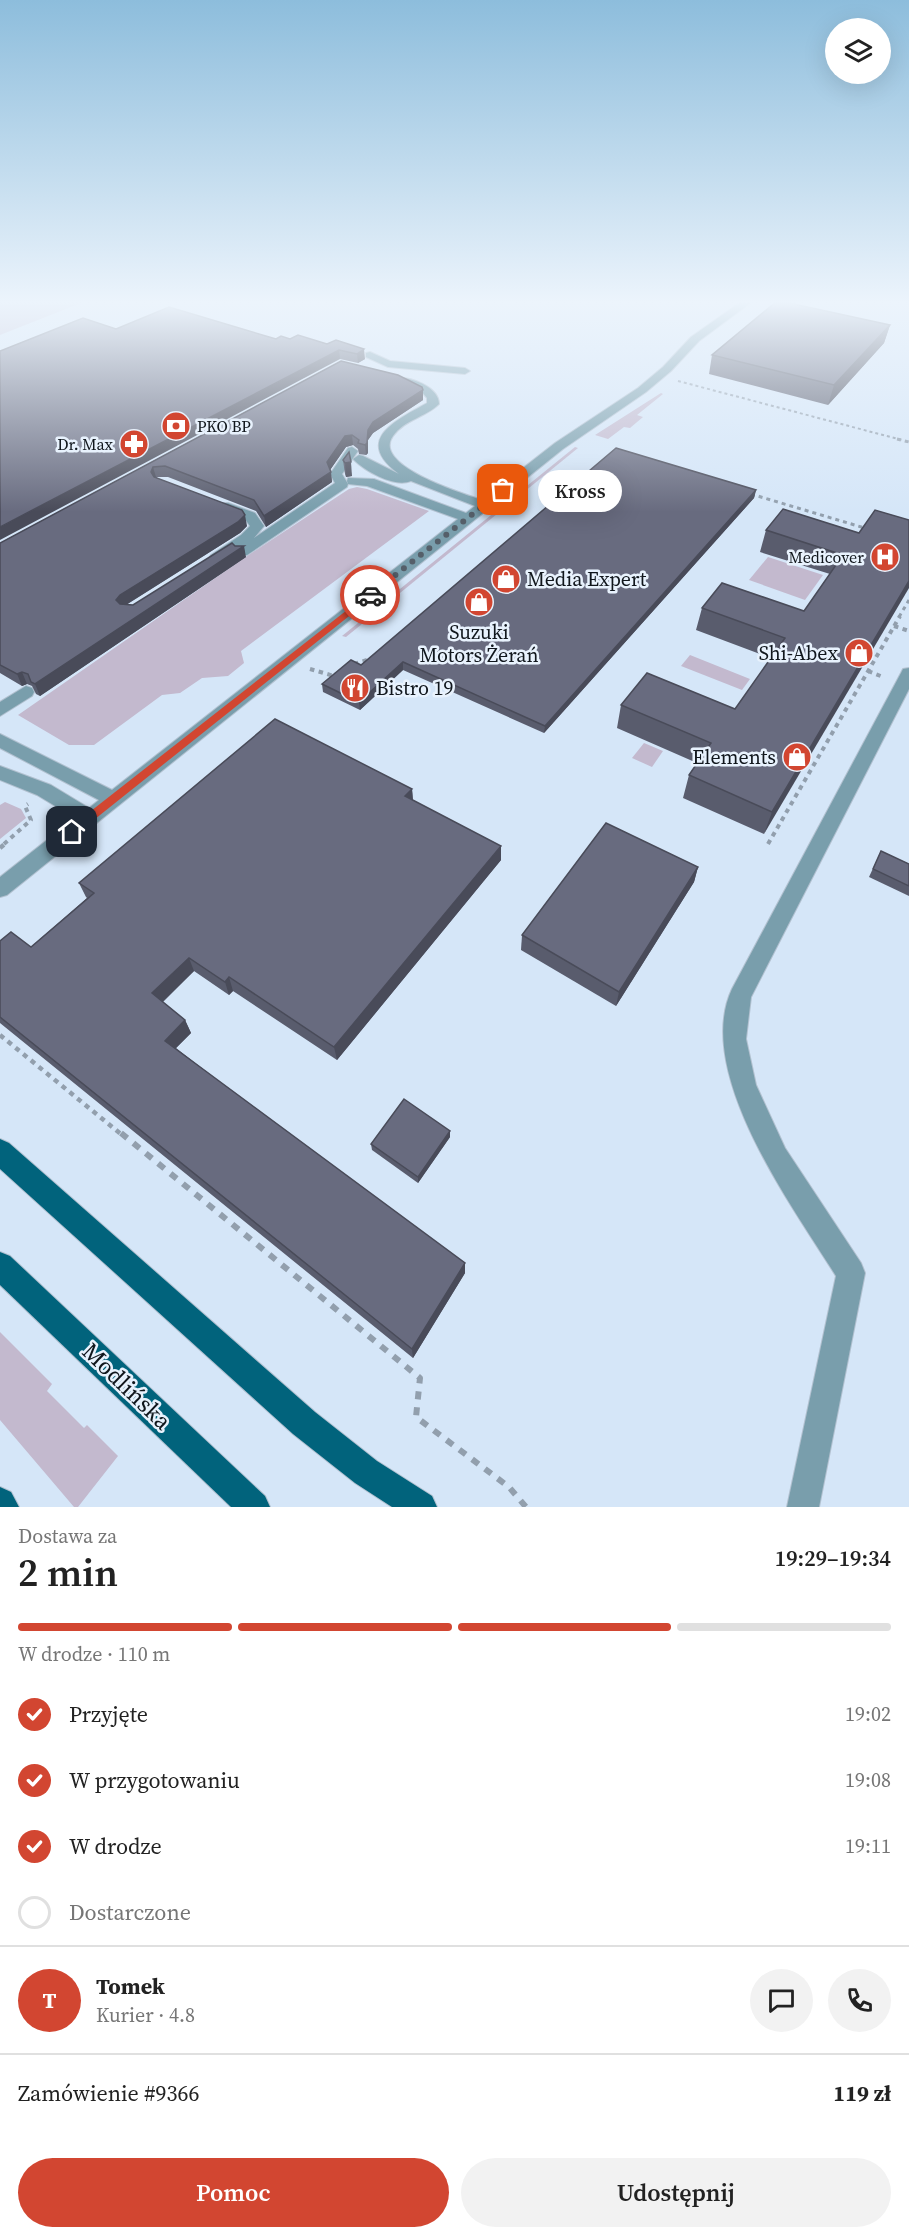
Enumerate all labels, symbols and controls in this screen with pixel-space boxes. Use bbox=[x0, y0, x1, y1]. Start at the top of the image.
map controls bbox=[825, 18, 891, 84]
button: layers bbox=[825, 18, 891, 84]
bank icon: PKO BP bbox=[160, 410, 192, 442]
place label: PKO BP bbox=[197, 415, 251, 437]
pharmacy icon: Dr. Max bbox=[118, 428, 150, 460]
place label: Dr. Max bbox=[57, 433, 114, 455]
pin bbox=[477, 464, 528, 515]
callout: Kross bbox=[539, 469, 623, 511]
icon: bag bbox=[486, 473, 519, 506]
text: Kross bbox=[554, 477, 606, 505]
hospital icon: Medicover bbox=[869, 541, 901, 573]
place label: Medicover bbox=[789, 546, 864, 568]
shop icon: Media Expert bbox=[490, 563, 522, 595]
courier bbox=[340, 565, 400, 625]
place label: Media Expert bbox=[527, 565, 647, 593]
icon: car bbox=[354, 579, 387, 612]
shop icon: Suzuki Motors Żerań bbox=[463, 586, 495, 618]
place label: Suzuki Motors Żerań bbox=[419, 618, 539, 669]
shop icon: Shi-Abex bbox=[843, 637, 875, 669]
place label: Shi-Abex bbox=[759, 639, 838, 667]
restaurant icon: Bistro 19 bbox=[339, 672, 371, 704]
place label: Bistro 19 bbox=[376, 674, 454, 702]
shop icon: Elements bbox=[781, 741, 813, 773]
place label: Elements bbox=[692, 743, 776, 771]
pin bbox=[46, 806, 97, 857]
icon: home bbox=[55, 815, 88, 848]
street label: Modlińska bbox=[75, 1335, 179, 1437]
text: Dostawa za bbox=[18, 1522, 117, 1550]
text: 19:29–19:34 bbox=[775, 1543, 891, 1573]
text: 2 min bbox=[18, 1546, 118, 1599]
text: W drodze · 110 m bbox=[18, 1640, 170, 1668]
icon: check bbox=[18, 1698, 51, 1731]
text: Przyjęte bbox=[69, 1699, 148, 1729]
text: 19:02 bbox=[845, 1700, 891, 1728]
icon: check bbox=[18, 1764, 51, 1797]
text: W przygotowaniu bbox=[69, 1765, 240, 1795]
text: 19:08 bbox=[845, 1766, 891, 1794]
icon: check bbox=[18, 1830, 51, 1863]
text: W drodze bbox=[69, 1831, 162, 1861]
text: 19:11 bbox=[845, 1832, 891, 1860]
text: Dostarczone bbox=[69, 1897, 191, 1927]
button: chat bbox=[750, 1969, 813, 2032]
button: phone bbox=[828, 1969, 891, 2032]
text: Tomek bbox=[96, 1971, 165, 2001]
text: T bbox=[43, 1985, 56, 2015]
text: Kurier · 4.8 bbox=[96, 2001, 195, 2029]
text: Zamówienie #9366 bbox=[18, 2078, 200, 2108]
text: 119 zł bbox=[833, 2078, 891, 2108]
button: Pomoc bbox=[18, 2158, 449, 2227]
button: Udostępnij bbox=[461, 2158, 891, 2227]

